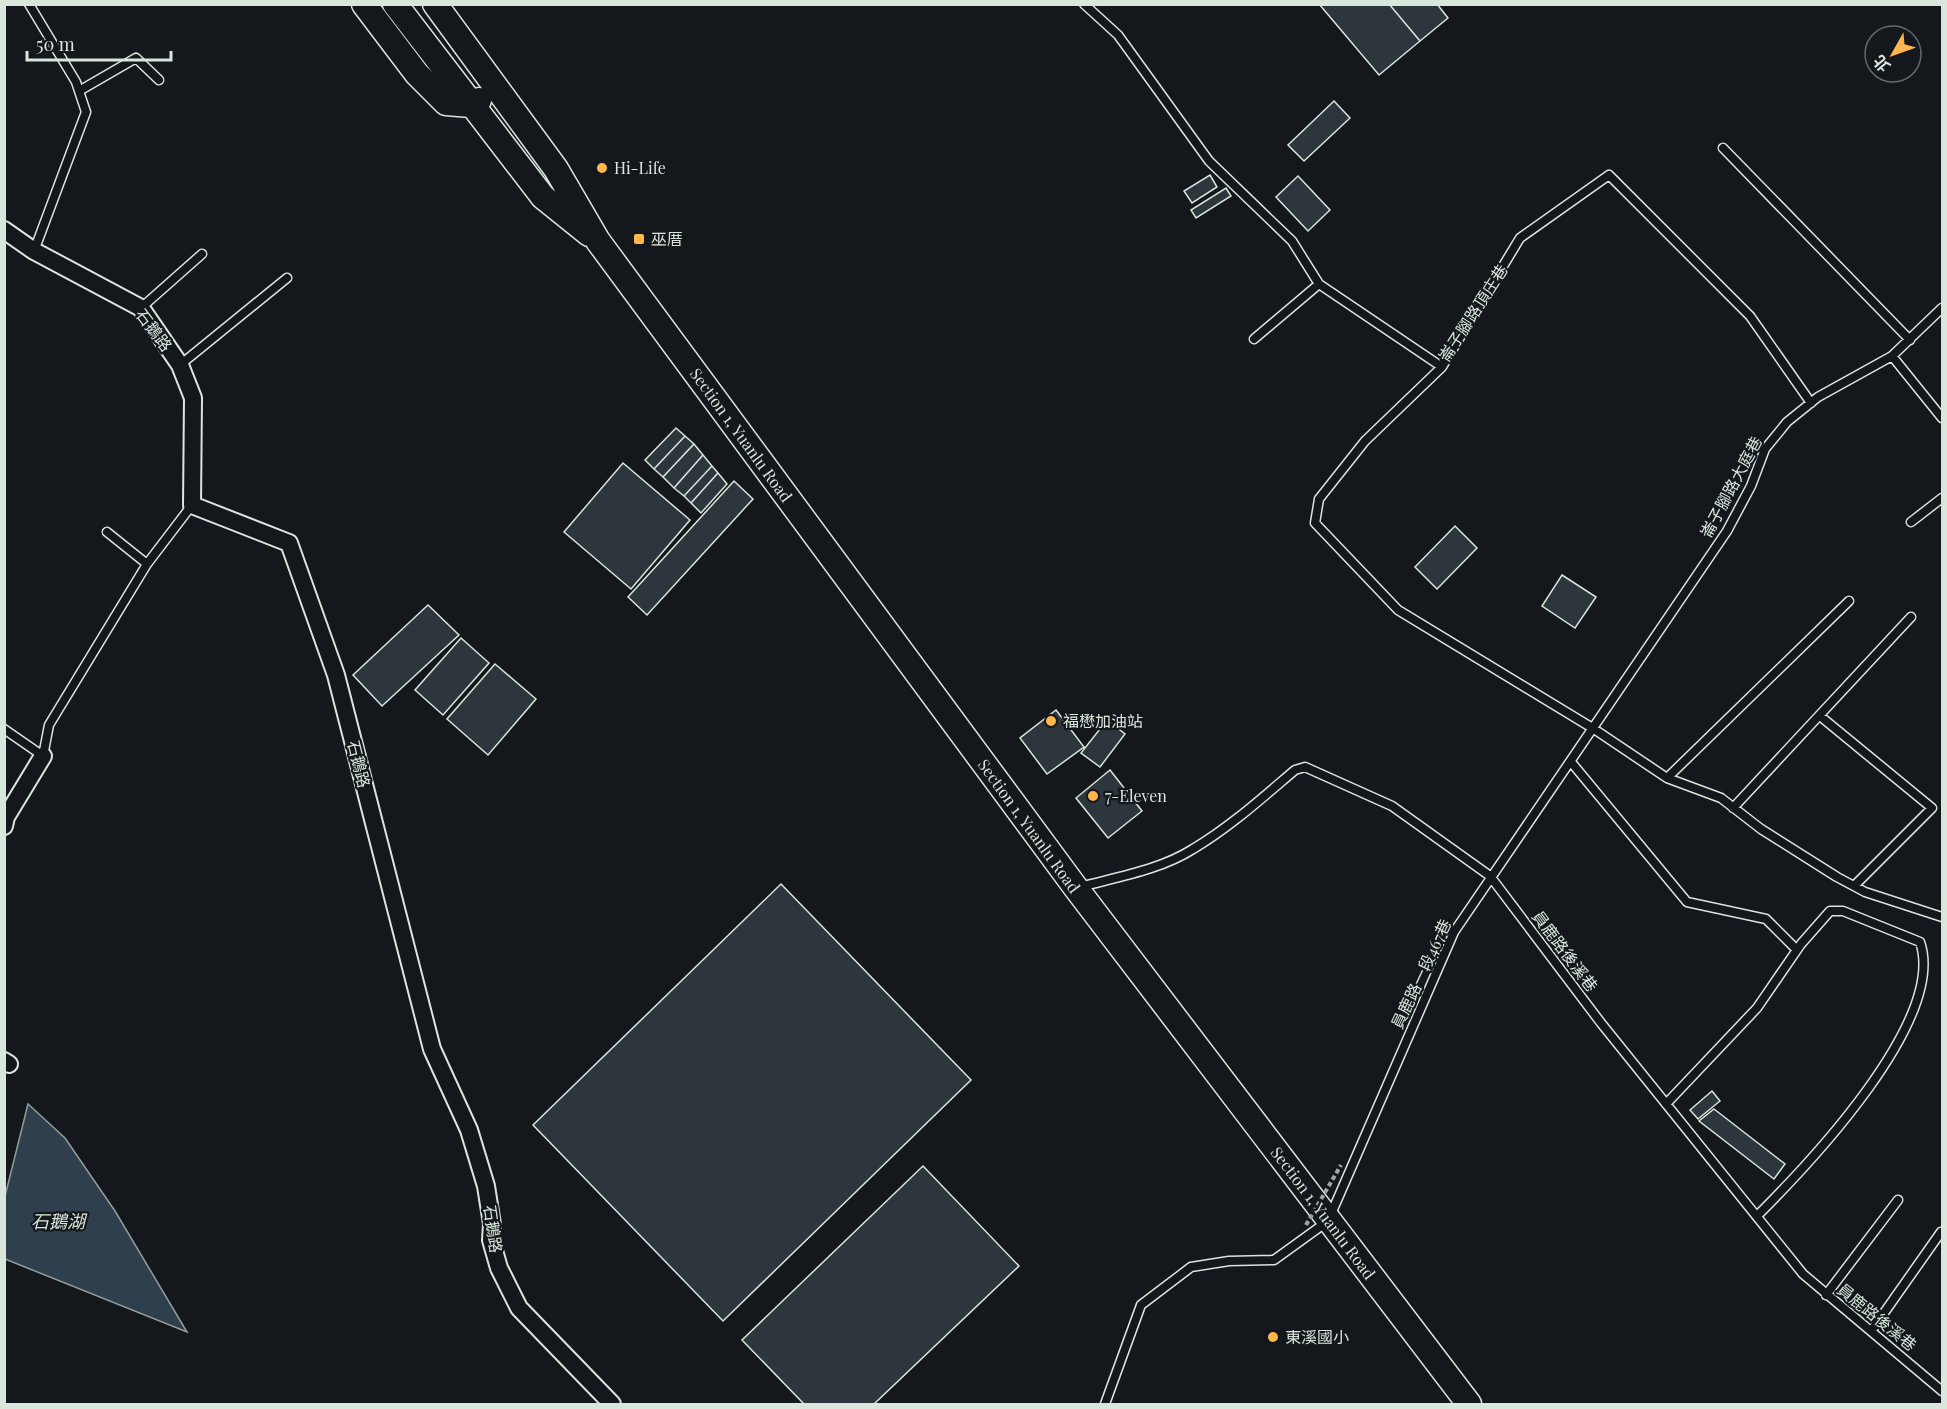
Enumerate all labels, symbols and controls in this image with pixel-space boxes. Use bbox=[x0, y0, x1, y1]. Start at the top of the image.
scale bar bbox=[27, 24, 171, 62]
north arrow bbox=[1863, 24, 1923, 84]
text: 50 m bbox=[36, 32, 75, 56]
text: 北 bbox=[1868, 51, 1894, 77]
place label: Hi-Life bbox=[614, 157, 666, 178]
marker: Hi-Life bbox=[595, 161, 609, 175]
place label: 巫厝 bbox=[651, 228, 683, 249]
marker: 巫厝 bbox=[632, 232, 646, 246]
street label: 崙子腳路頂庄巷 bbox=[1433, 260, 1512, 365]
street label: 石鵝路 bbox=[132, 304, 177, 355]
street label: Section 1, Yuanlu Road bbox=[686, 363, 797, 506]
street label: 崙子腳路大庭巷 bbox=[1695, 432, 1766, 541]
place label: 福懋加油站 bbox=[1063, 710, 1143, 731]
marker: 福懋加油站 bbox=[1044, 714, 1058, 728]
street label: 石鵝路 bbox=[343, 738, 375, 790]
street label: Section 1, Yuanlu Road bbox=[974, 754, 1085, 897]
place label: 7-Eleven bbox=[1105, 785, 1167, 806]
marker: 7-Eleven bbox=[1086, 789, 1100, 803]
street label: 員鹿路後溪巷 bbox=[1528, 906, 1603, 995]
street label: 員鹿路一段467巷 bbox=[1386, 916, 1455, 1032]
street label: Section 1, Yuanlu Road bbox=[1267, 1142, 1380, 1283]
street label: 石鵝路 bbox=[480, 1204, 507, 1254]
water label: 石鵝湖 bbox=[31, 1209, 88, 1233]
street label: 員鹿路後溪巷 bbox=[1833, 1278, 1921, 1355]
place label: 東溪國小 bbox=[1285, 1326, 1349, 1347]
marker: 東溪國小 bbox=[1266, 1330, 1280, 1344]

